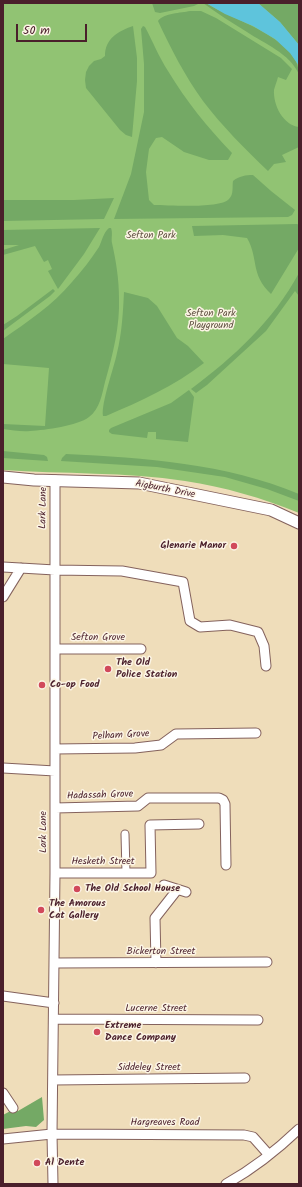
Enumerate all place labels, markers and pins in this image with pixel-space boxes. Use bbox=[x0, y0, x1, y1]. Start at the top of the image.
place label: Glenarie Manor bbox=[161, 540, 226, 552]
marker: Glenarie Manor bbox=[229, 541, 239, 551]
place label: The Old Police Station bbox=[116, 657, 177, 680]
marker: The Old Police Station bbox=[103, 664, 113, 674]
place label: Co-op Food bbox=[50, 679, 100, 691]
marker: Co-op Food bbox=[37, 680, 47, 690]
place label: The Old School House bbox=[85, 883, 180, 895]
marker: The Old School House bbox=[72, 884, 82, 894]
place label: The Amorous Cat Gallery bbox=[49, 898, 106, 922]
marker: The Amorous Cat Gallery bbox=[36, 905, 46, 915]
place label: Extreme Dance Company bbox=[105, 1020, 176, 1044]
marker: Extreme Dance Company bbox=[92, 1027, 102, 1037]
place label: Al Dente bbox=[45, 1157, 84, 1169]
marker: Al Dente bbox=[32, 1158, 42, 1168]

